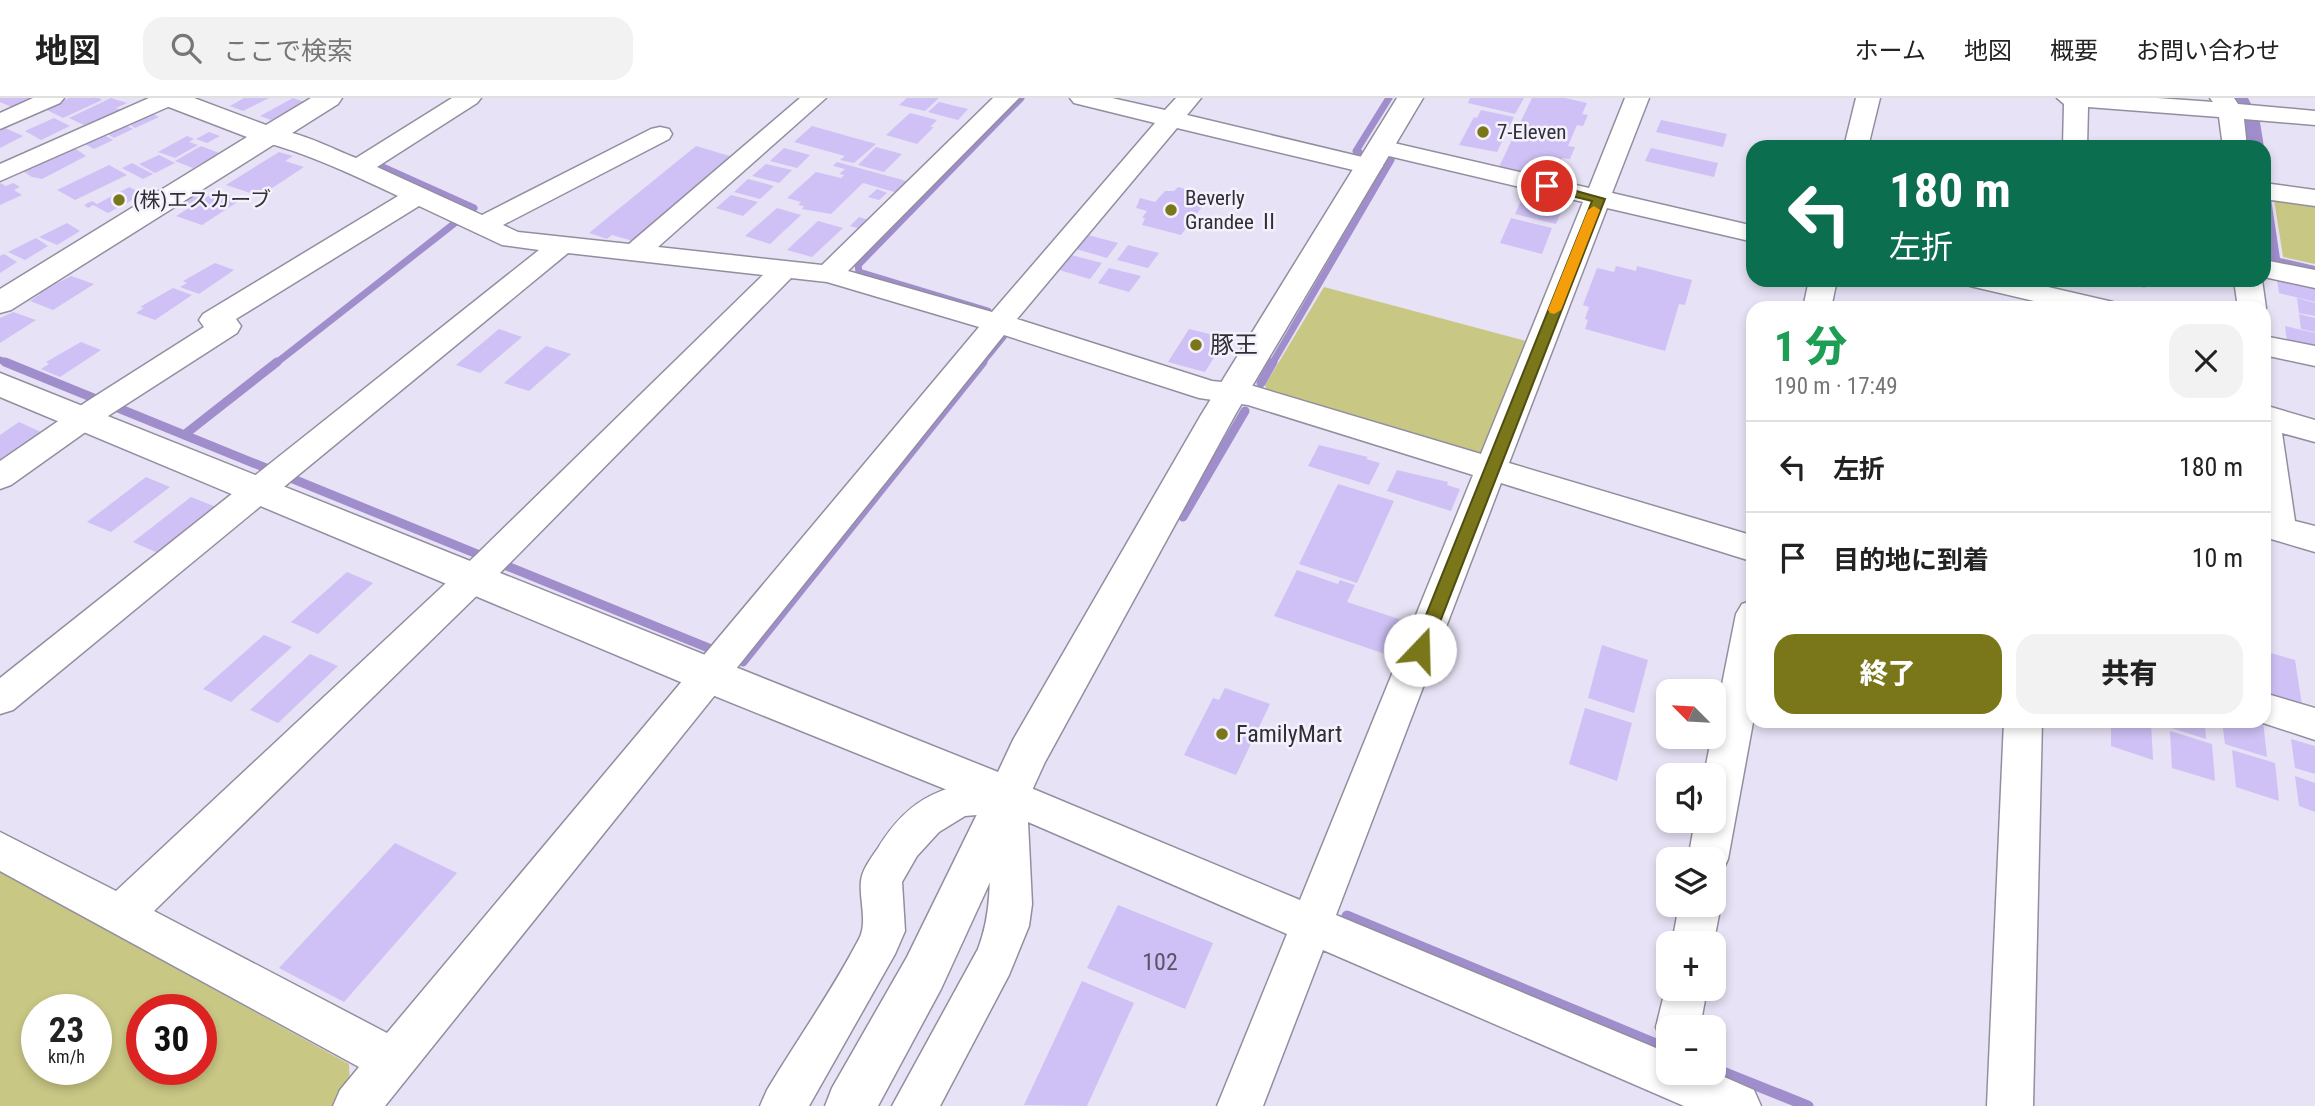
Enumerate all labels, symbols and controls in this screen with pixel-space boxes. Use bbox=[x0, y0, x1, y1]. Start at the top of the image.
search box bbox=[143, 17, 633, 80]
icon: search bbox=[167, 29, 205, 67]
text: 地図 bbox=[35, 31, 101, 70]
text: ここで検索 bbox=[223, 36, 353, 66]
text: ホーム bbox=[1855, 37, 1926, 65]
text: 地図 bbox=[1964, 37, 2012, 65]
text: 概要 bbox=[2050, 37, 2098, 65]
text: お問い合わせ bbox=[2136, 37, 2280, 65]
place label: 7-Eleven bbox=[1497, 120, 1566, 144]
marker: 7-Eleven bbox=[1475, 124, 1491, 140]
pin bbox=[1517, 156, 1577, 216]
text: 180 m bbox=[1889, 162, 2011, 219]
icon: arrive bbox=[1528, 167, 1566, 205]
icon: left bbox=[1774, 168, 1865, 259]
place label: Beverly Grandee Ⅱ bbox=[1185, 186, 1280, 234]
place label: (株)エスカーブ bbox=[133, 188, 271, 212]
marker: (株)エスカーブ bbox=[111, 192, 127, 208]
marker: Beverly Grandee Ⅱ bbox=[1163, 202, 1179, 218]
text: 左折 bbox=[1889, 228, 1953, 266]
text: 1 分 bbox=[1774, 322, 1847, 371]
button: close bbox=[2169, 324, 2243, 398]
place label: 豚王 bbox=[1210, 331, 1258, 359]
marker: 豚王 bbox=[1188, 337, 1204, 353]
text: 190 m · 17:49 bbox=[1774, 373, 1898, 400]
icon: left bbox=[1774, 448, 1812, 486]
text: 180 m bbox=[2179, 452, 2243, 482]
text: 左折 bbox=[1833, 454, 1885, 484]
icon: arrive bbox=[1774, 539, 1812, 577]
text: 10 m bbox=[2192, 543, 2243, 573]
text: 目的地に到着 bbox=[1833, 545, 1989, 575]
position arrow bbox=[1383, 613, 1457, 687]
button: 終了 bbox=[1774, 634, 2002, 714]
button: 共有 bbox=[2016, 634, 2243, 714]
north arrow bbox=[1656, 679, 1726, 749]
map controls bbox=[1656, 679, 1726, 1085]
place label: FamilyMart bbox=[1236, 720, 1342, 748]
marker: FamilyMart bbox=[1214, 726, 1230, 742]
button: sound bbox=[1656, 763, 1726, 833]
button: layers bbox=[1656, 847, 1726, 917]
button: + bbox=[1656, 931, 1726, 1001]
house number: 102 bbox=[1142, 948, 1178, 976]
speed limit sign: 30 bbox=[126, 994, 217, 1085]
text: 23 bbox=[49, 1010, 84, 1051]
button: − bbox=[1656, 1015, 1726, 1085]
text: km/h bbox=[48, 1046, 85, 1067]

